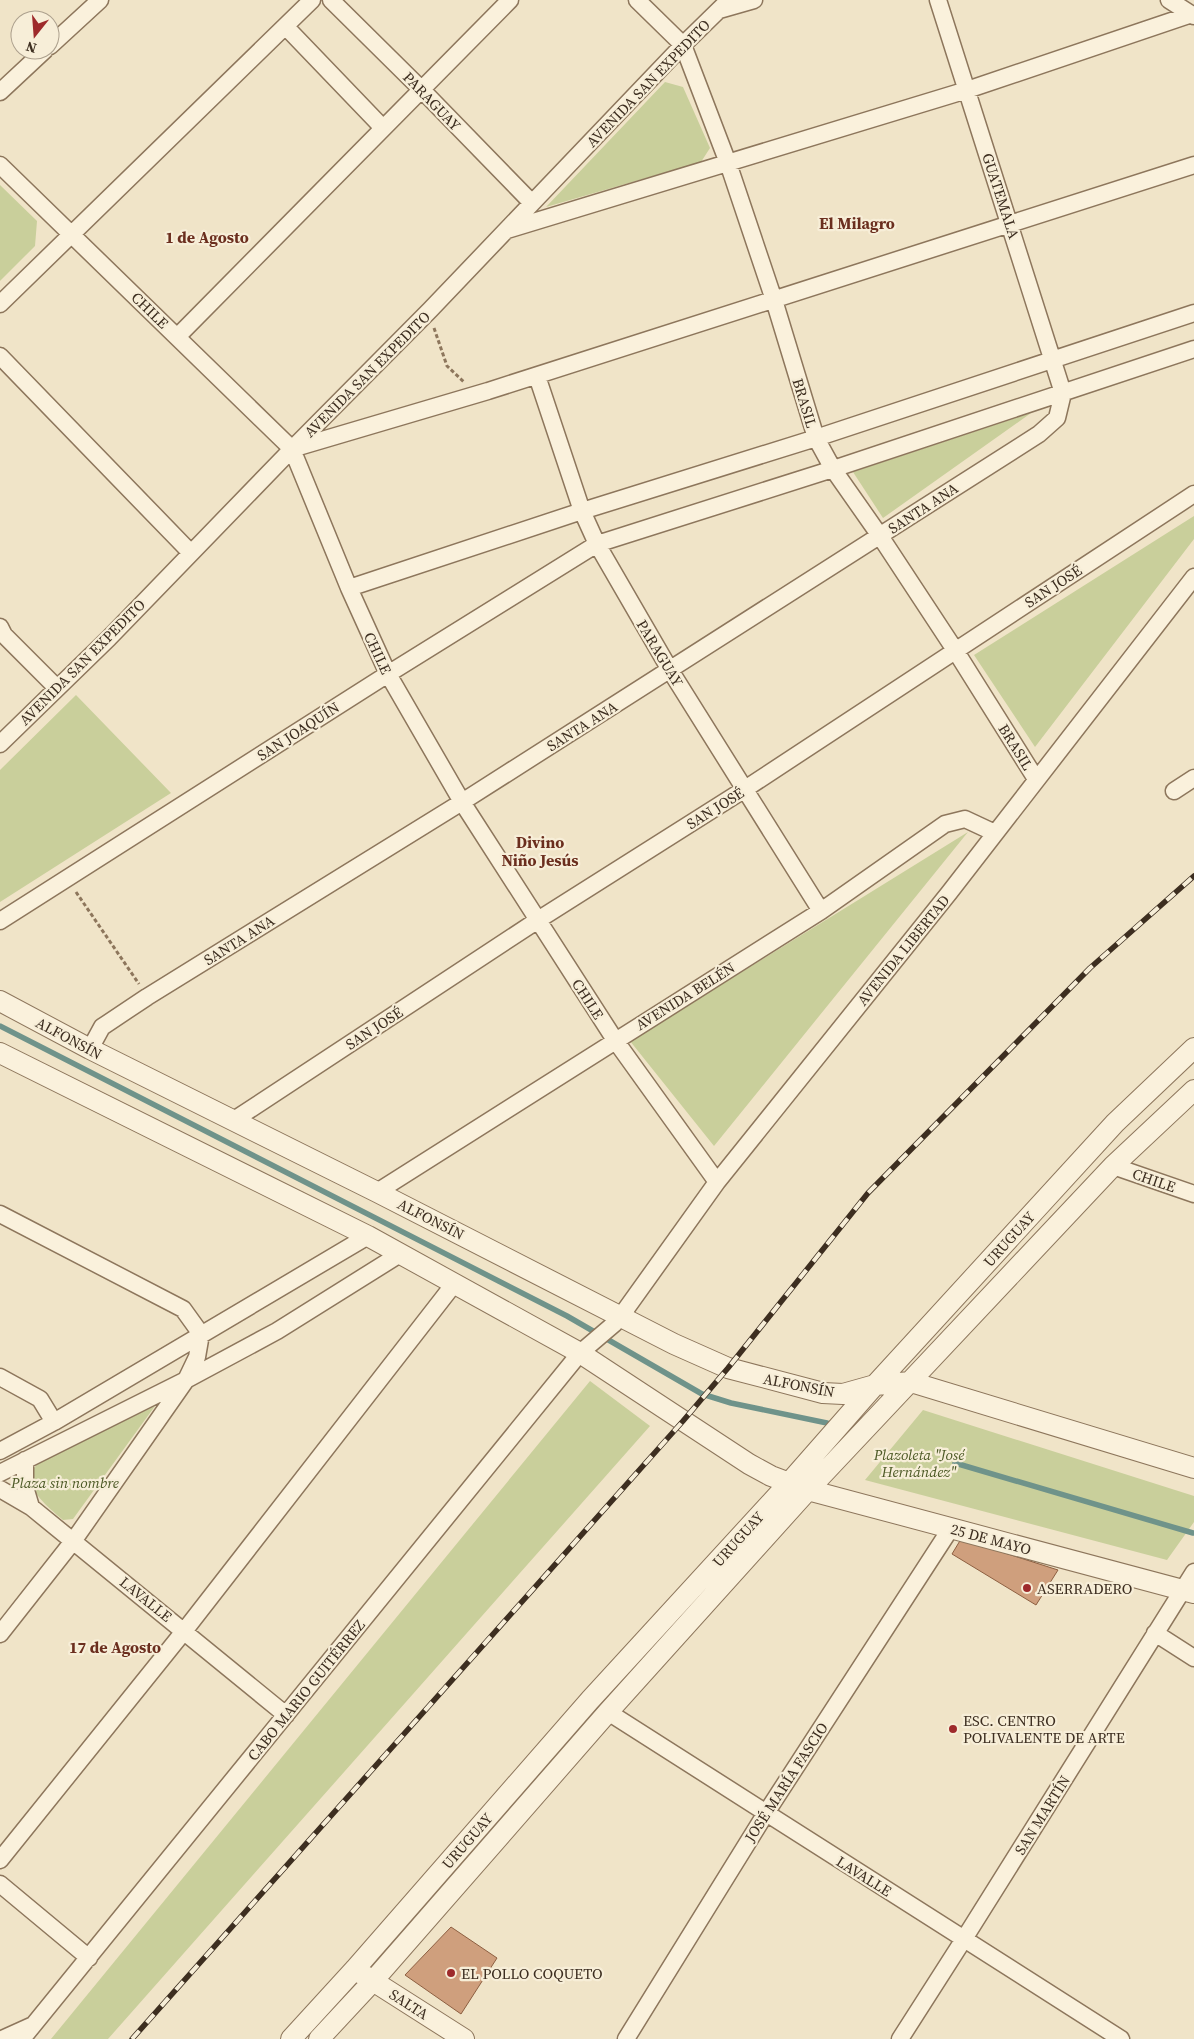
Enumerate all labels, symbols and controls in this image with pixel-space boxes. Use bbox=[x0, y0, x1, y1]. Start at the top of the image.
north arrow bbox=[10, 10, 60, 60]
street label: AVENIDA SAN EXPEDITO bbox=[581, 14, 715, 152]
text: N bbox=[23, 36, 39, 58]
street label: PARAGUAY bbox=[398, 67, 466, 136]
street label: GUATEMALA bbox=[977, 150, 1025, 242]
district label: El Milagro bbox=[819, 212, 895, 234]
district label: 1 de Agosto bbox=[165, 226, 249, 248]
street label: CHILE bbox=[127, 287, 173, 333]
street label: AVENIDA SAN EXPEDITO bbox=[299, 306, 435, 442]
street label: BRASIL bbox=[788, 376, 823, 430]
street label: SANTA ANA bbox=[884, 477, 962, 539]
street label: SAN JOSÉ bbox=[1020, 560, 1086, 612]
street label: AVENIDA SAN EXPEDITO bbox=[14, 594, 150, 730]
street label: PARAGUAY bbox=[632, 616, 689, 691]
street label: CHILE bbox=[359, 628, 397, 678]
street label: SANTA ANA bbox=[543, 696, 621, 756]
street label: SAN JOAQUÍN bbox=[253, 697, 343, 765]
street label: BRASIL bbox=[994, 720, 1038, 774]
street label: SAN JOSÉ bbox=[682, 782, 748, 834]
district label: Divino Niño Jesús bbox=[501, 831, 579, 871]
street label: AVENIDA LIBERTAD bbox=[852, 890, 954, 1010]
street label: SANTA ANA bbox=[200, 910, 278, 970]
street label: AVENIDA BELÉN bbox=[631, 957, 739, 1035]
street label: CHILE bbox=[567, 975, 609, 1023]
street label: SAN JOSÉ bbox=[341, 1002, 407, 1054]
street label: ALFONSÍN bbox=[32, 1012, 106, 1064]
street label: CHILE bbox=[1130, 1163, 1178, 1197]
street label: ALFONSÍN bbox=[394, 1193, 468, 1245]
street label: URUGUAY bbox=[978, 1206, 1040, 1271]
street label: ALFONSÍN bbox=[762, 1368, 836, 1402]
park label: Plazoleta "José Hernández" bbox=[873, 1444, 965, 1482]
park label: Plaza sin nombre bbox=[10, 1472, 119, 1493]
street label: URUGUAY bbox=[707, 1506, 769, 1571]
street label: 25 DE MAYO bbox=[948, 1518, 1034, 1560]
street label: LAVALLE bbox=[115, 1571, 177, 1627]
place label: ASERRADERO bbox=[1037, 1578, 1132, 1599]
marker: ASERRADERO bbox=[1021, 1582, 1033, 1594]
street label: CABO MARIO GUITÉRREZ bbox=[242, 1615, 370, 1765]
district label: 17 de Agosto bbox=[69, 1636, 161, 1658]
place label: ESC. CENTRO POLIVALENTE DE ARTE bbox=[963, 1710, 1125, 1748]
street label: JOSÉ MARÍA FASCIO bbox=[739, 1718, 833, 1847]
marker: ESC. CENTRO POLIVALENTE DE ARTE bbox=[947, 1723, 959, 1735]
street label: SAN MARTÍN bbox=[1009, 1771, 1075, 1859]
street label: URUGUAY bbox=[437, 1808, 498, 1874]
street label: LAVALLE bbox=[832, 1851, 896, 1901]
place label: EL POLLO COQUETO bbox=[461, 1963, 603, 1984]
marker: EL POLLO COQUETO bbox=[445, 1967, 457, 1979]
street label: SALTA bbox=[385, 1984, 433, 2025]

